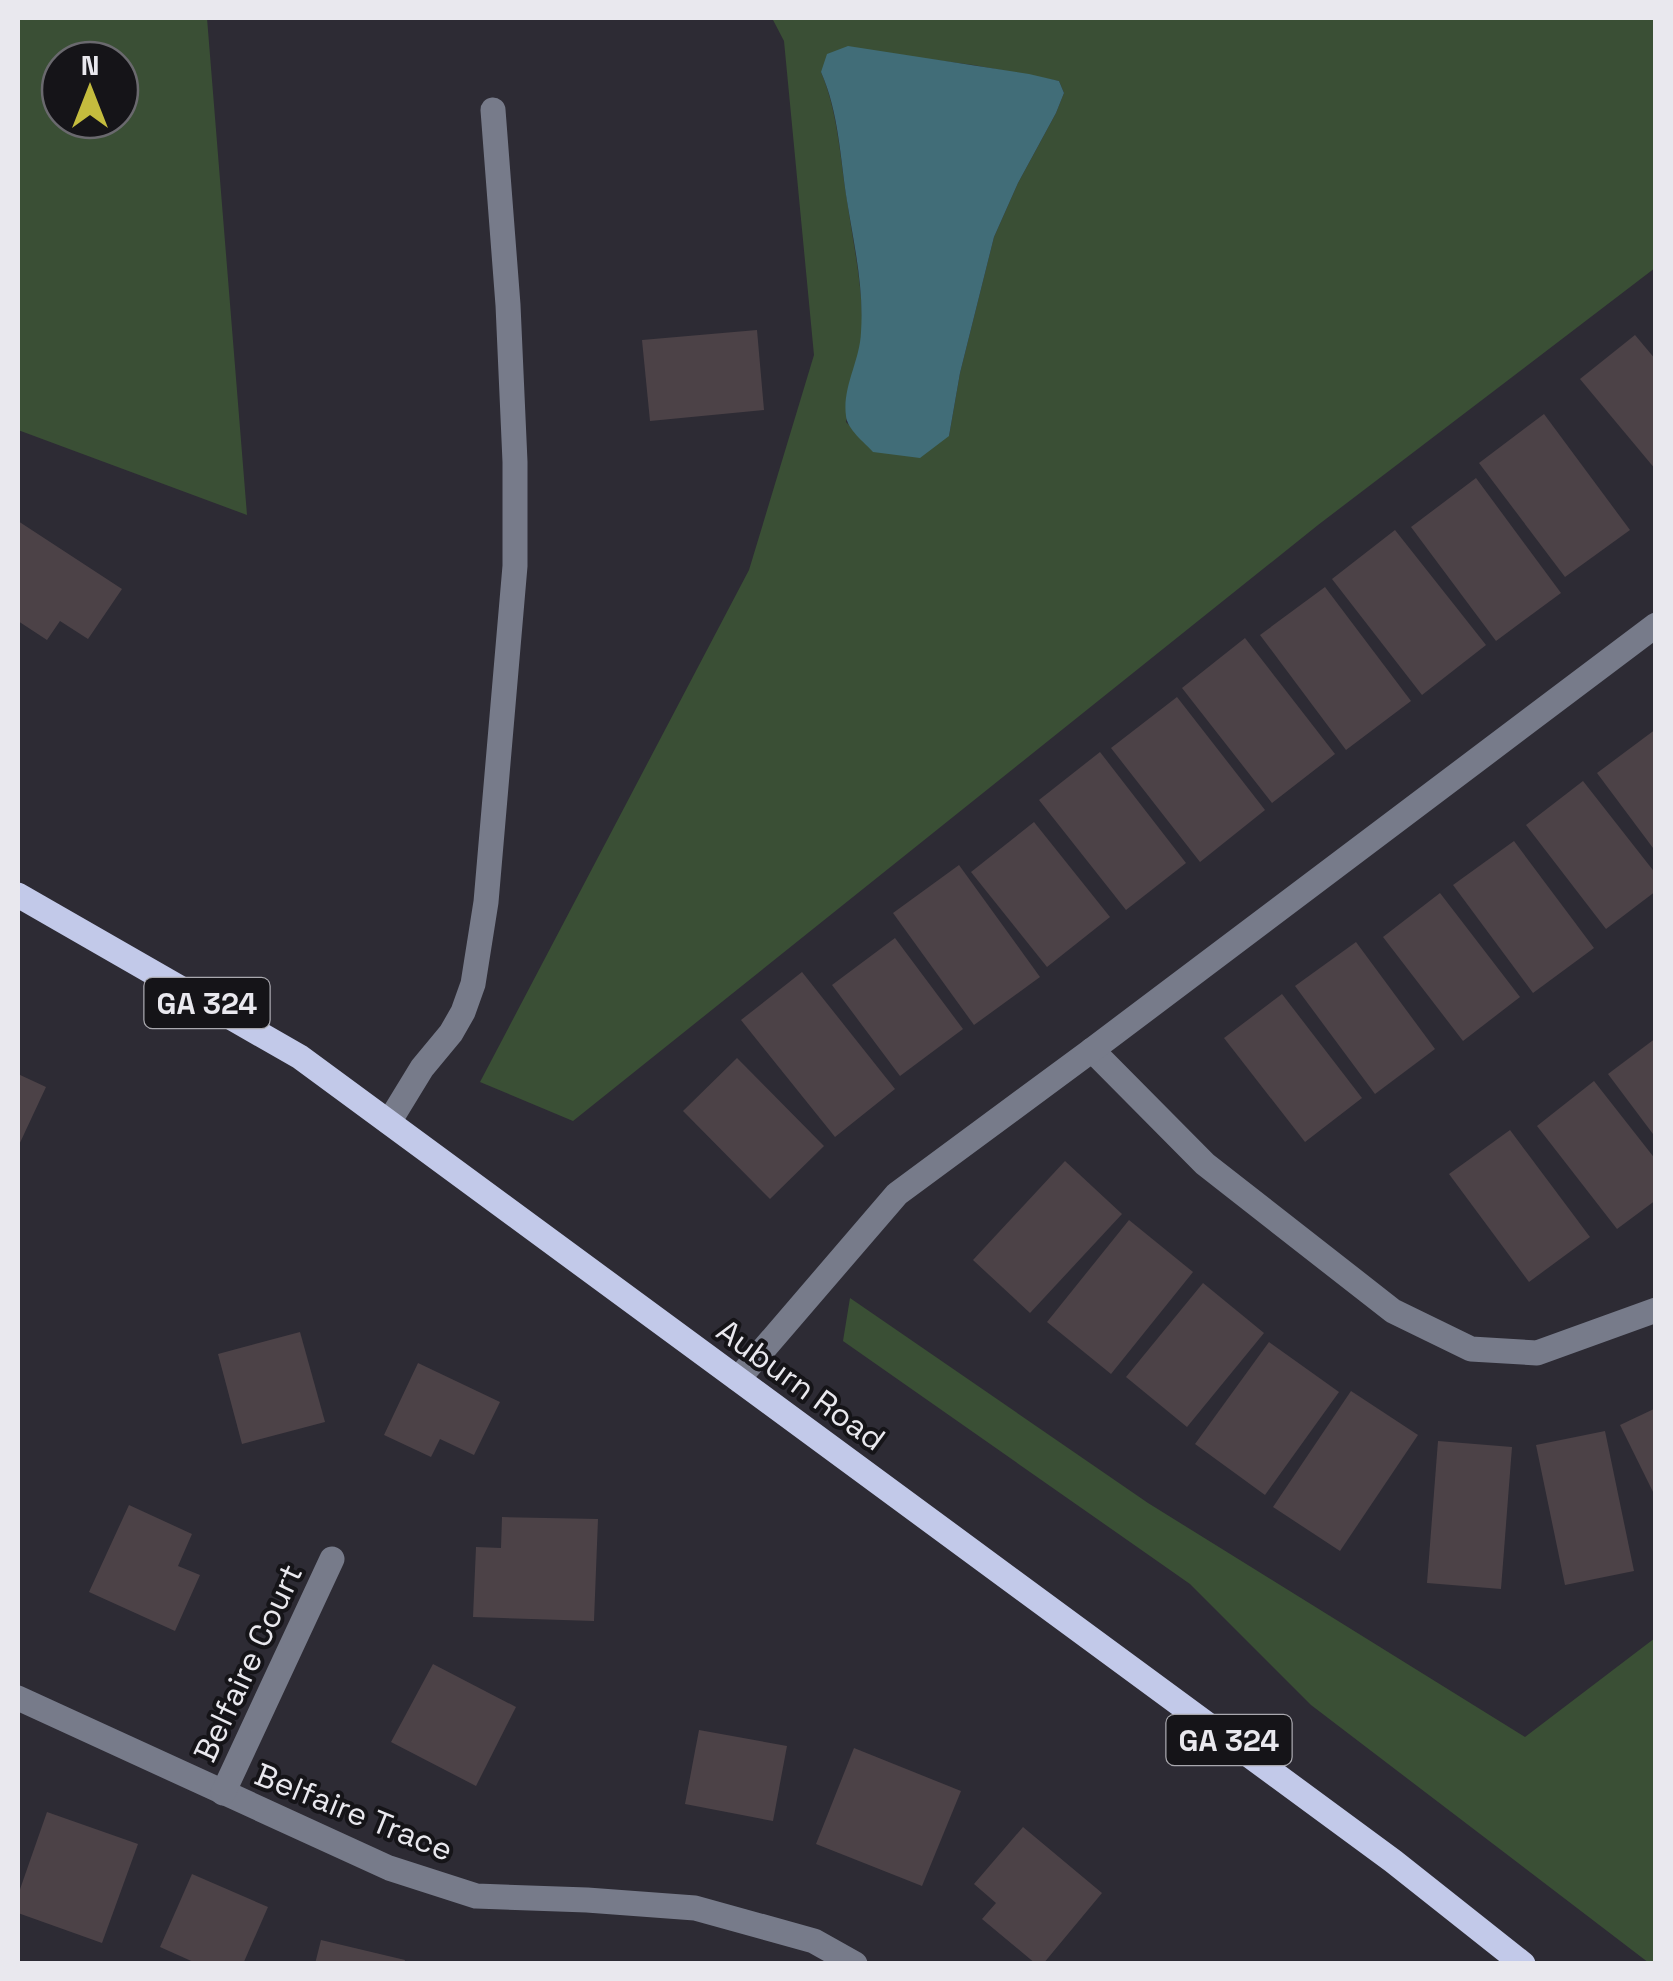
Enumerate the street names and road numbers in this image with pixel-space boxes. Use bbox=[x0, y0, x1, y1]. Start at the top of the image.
road number: GA 324 bbox=[144, 978, 270, 1028]
street label: Auburn Road bbox=[709, 1311, 893, 1459]
street label: Belfaire Court bbox=[185, 1558, 311, 1768]
road number: GA 324 bbox=[1166, 1715, 1292, 1765]
street label: Belfaire Trace bbox=[249, 1754, 459, 1870]

